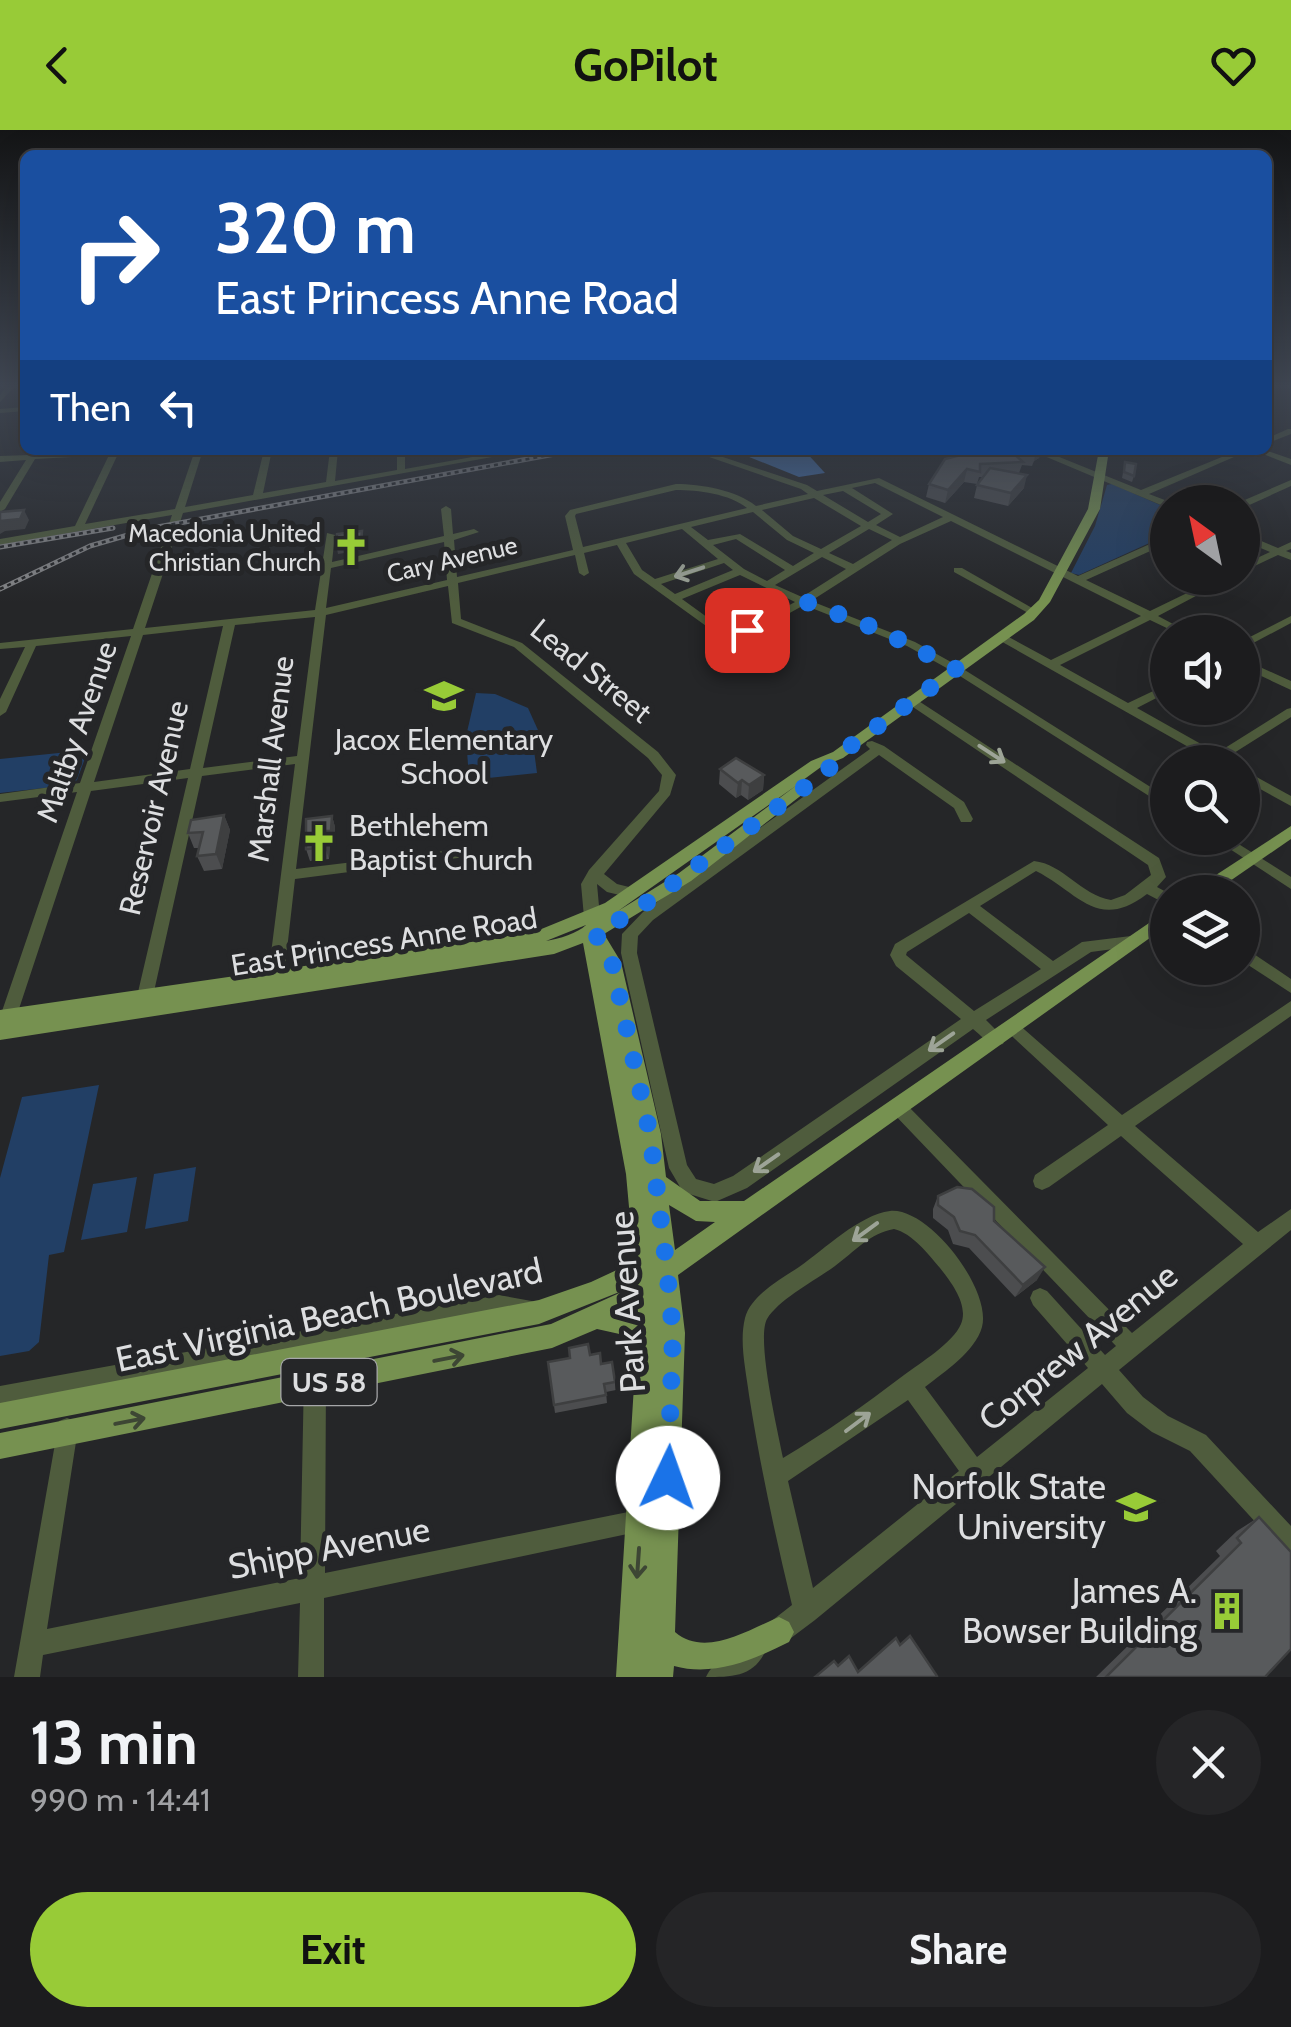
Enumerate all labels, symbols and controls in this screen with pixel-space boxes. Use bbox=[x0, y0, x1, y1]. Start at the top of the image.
icon: back bbox=[30, 38, 85, 93]
text: GoPilot bbox=[573, 38, 718, 92]
icon: heart bbox=[1206, 38, 1261, 93]
text: 320 m bbox=[215, 185, 416, 271]
icon: right bbox=[50, 190, 180, 320]
text: East Princess Anne Road bbox=[215, 271, 679, 325]
icon: left bbox=[151, 380, 206, 435]
text: Then bbox=[50, 384, 131, 431]
north arrow bbox=[1150, 485, 1260, 595]
map controls bbox=[1150, 485, 1260, 985]
place label: Macedonia United Christian Church bbox=[128, 518, 321, 577]
church icon: Macedonia United Christian Church bbox=[330, 526, 372, 568]
street label: Cary Avenue bbox=[384, 529, 520, 589]
one-way arrow bbox=[674, 564, 705, 582]
pin bbox=[705, 588, 790, 673]
icon: arrive bbox=[720, 603, 775, 658]
street label: Lead Street bbox=[523, 611, 659, 731]
button: sound bbox=[1150, 615, 1260, 725]
street label: Maltby Avenue bbox=[28, 636, 125, 827]
street label: Marshall Avenue bbox=[240, 654, 301, 864]
school or university icon: Jacox Elementary School bbox=[423, 675, 465, 717]
street label: Reservoir Avenue bbox=[111, 697, 196, 919]
place label: Jacox Elementary School bbox=[334, 721, 553, 792]
one-way arrow bbox=[977, 744, 1006, 765]
button: search bbox=[1150, 745, 1260, 855]
place label: Bethlehem Baptist Church bbox=[349, 807, 533, 878]
church icon: Bethlehem Baptist Church bbox=[298, 822, 340, 864]
button: layers bbox=[1150, 875, 1260, 985]
street label: East Princess Anne Road bbox=[228, 899, 540, 984]
one-way arrow bbox=[927, 1031, 955, 1052]
one-way arrow bbox=[753, 1152, 781, 1173]
street label: Park Avenue bbox=[599, 1210, 654, 1394]
one-way arrow bbox=[852, 1221, 879, 1242]
street label: East Virginia Beach Boulevard bbox=[112, 1248, 546, 1381]
street label: Corprew Avenue bbox=[969, 1253, 1186, 1440]
one-way arrow bbox=[432, 1347, 464, 1366]
road number: US 58 bbox=[282, 1359, 376, 1405]
one-way arrow bbox=[113, 1410, 145, 1429]
one-way arrow bbox=[844, 1412, 871, 1433]
position arrow bbox=[616, 1426, 720, 1530]
place label: Norfolk State University bbox=[912, 1465, 1106, 1548]
school or university icon: Norfolk State University bbox=[1115, 1486, 1157, 1528]
street label: Shipp Avenue bbox=[224, 1507, 433, 1588]
one-way arrow bbox=[628, 1547, 647, 1579]
place label: James A. Bowser Building bbox=[962, 1569, 1198, 1652]
building icon: James A. Bowser Building bbox=[1206, 1590, 1248, 1632]
text: 13 min bbox=[30, 1706, 198, 1779]
button: close bbox=[1156, 1710, 1261, 1815]
text: 990 m · 14:41 bbox=[30, 1780, 210, 1819]
button: Exit bbox=[30, 1892, 636, 2007]
button: Share bbox=[656, 1892, 1261, 2007]

